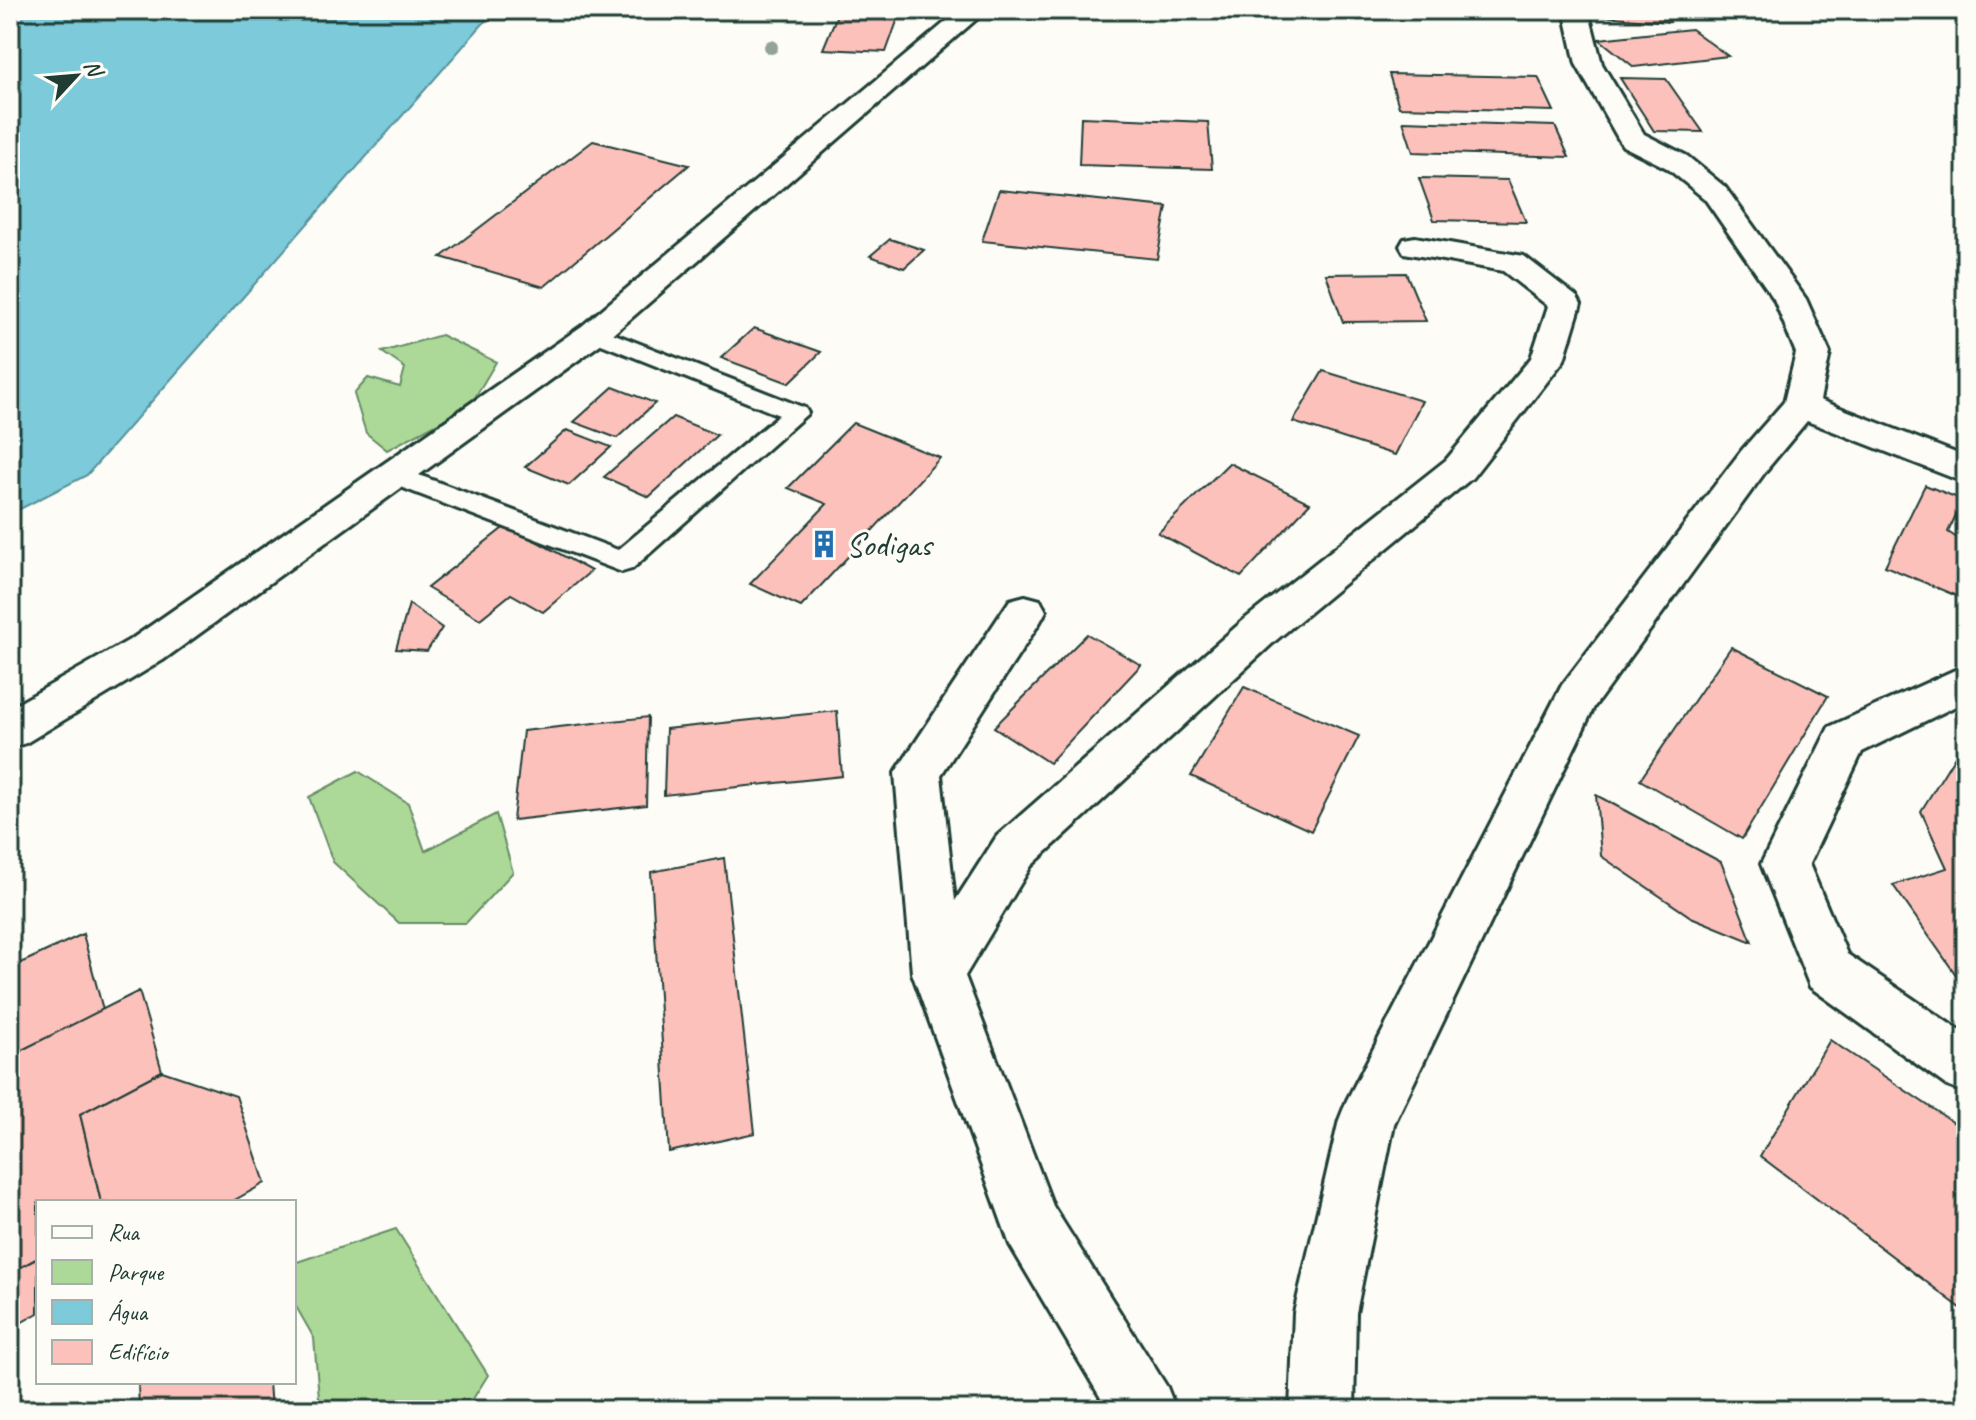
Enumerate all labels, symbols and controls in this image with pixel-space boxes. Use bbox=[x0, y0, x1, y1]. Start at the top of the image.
north arrow bbox=[36, 36, 116, 116]
text: N bbox=[78, 55, 110, 83]
place label: Sodigas bbox=[846, 523, 935, 566]
building icon: Sodigas bbox=[809, 529, 839, 559]
legend bbox=[36, 1200, 296, 1384]
text: Rua bbox=[108, 1217, 140, 1247]
text: Parque bbox=[108, 1257, 165, 1287]
text: Água bbox=[108, 1297, 148, 1327]
text: Edifício bbox=[108, 1337, 170, 1367]

